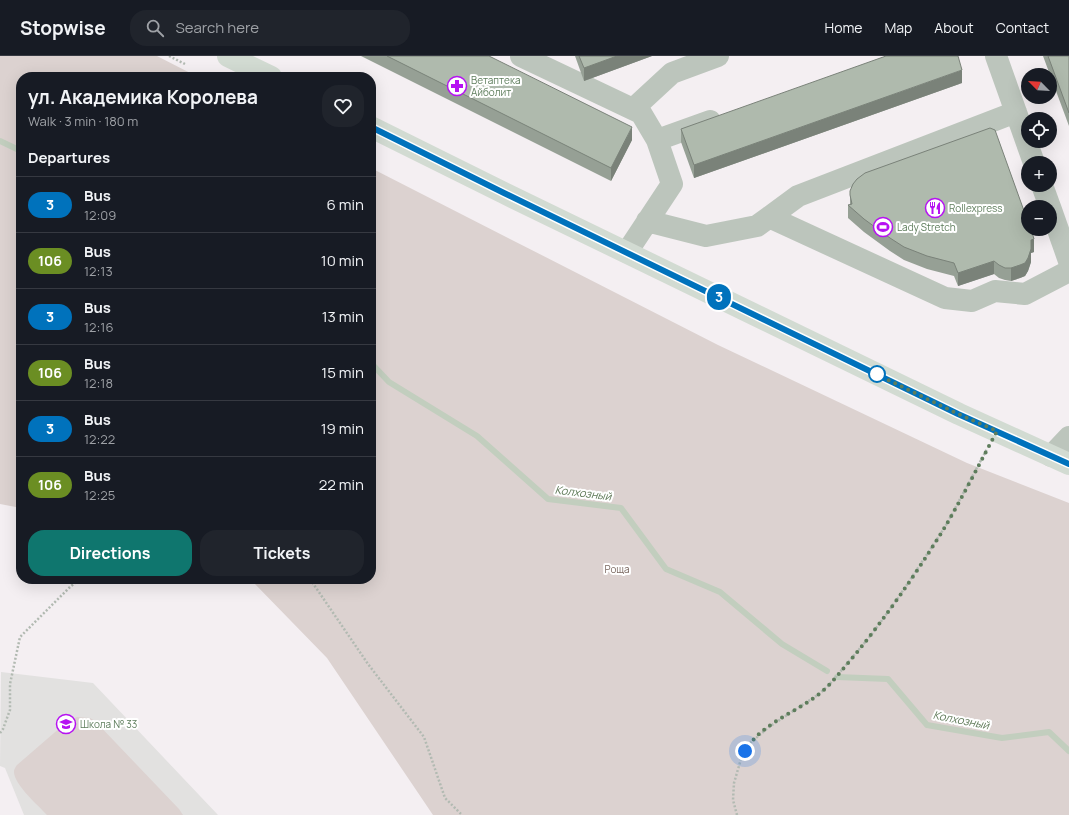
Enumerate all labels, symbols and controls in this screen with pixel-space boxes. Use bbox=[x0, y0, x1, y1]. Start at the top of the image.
search box bbox=[130, 10, 410, 46]
text: Stopwise bbox=[20, 15, 106, 41]
icon: search bbox=[144, 17, 166, 39]
text: Search here bbox=[176, 17, 259, 38]
text: Home bbox=[825, 18, 862, 37]
text: Map bbox=[884, 18, 912, 37]
text: About bbox=[934, 18, 974, 37]
text: Contact bbox=[996, 18, 1049, 37]
north arrow bbox=[1021, 68, 1057, 104]
map controls bbox=[1021, 68, 1057, 236]
place label: Ветаптека Айболит bbox=[471, 73, 520, 99]
pharmacy icon: Ветаптека Айболит bbox=[446, 75, 468, 97]
text: ул. Академика Королева bbox=[28, 84, 258, 110]
button: heart bbox=[322, 85, 364, 127]
text: Walk · 3 min · 180 m bbox=[28, 112, 138, 130]
button: locate bbox=[1021, 112, 1057, 148]
text: Departures bbox=[28, 147, 110, 168]
button: + bbox=[1021, 156, 1057, 192]
text: Bus bbox=[84, 185, 111, 206]
text: 6 min bbox=[327, 194, 364, 215]
text: 3 bbox=[46, 195, 54, 214]
restaurant icon: Rollexpress bbox=[924, 197, 946, 219]
button: − bbox=[1021, 200, 1057, 236]
place label: Rollexpress bbox=[949, 201, 1003, 215]
text: 12:09 bbox=[84, 206, 116, 224]
sports icon: Lady Stretch bbox=[872, 216, 894, 238]
place label: Lady Stretch bbox=[897, 220, 956, 234]
text: Bus bbox=[84, 241, 111, 262]
text: 10 min bbox=[321, 250, 364, 271]
text: 106 bbox=[38, 251, 62, 270]
text: 12:13 bbox=[84, 262, 113, 280]
line badge: 3 bbox=[706, 284, 732, 310]
text: 3 bbox=[715, 287, 723, 306]
text: Bus bbox=[84, 297, 111, 318]
text: 13 min bbox=[322, 306, 364, 327]
text: 3 bbox=[46, 307, 54, 326]
text: 12:16 bbox=[84, 318, 114, 336]
text: Bus bbox=[84, 353, 111, 374]
text: 15 min bbox=[321, 362, 364, 383]
text: 106 bbox=[38, 363, 62, 382]
unlabelled marker bbox=[868, 365, 886, 383]
text: 12:18 bbox=[84, 374, 113, 392]
text: Bus bbox=[84, 409, 111, 430]
text: 19 min bbox=[321, 418, 364, 439]
text: 3 bbox=[46, 419, 54, 438]
text: 12:22 bbox=[84, 430, 115, 448]
text: Bus bbox=[84, 465, 111, 486]
text: 22 min bbox=[319, 474, 364, 495]
text: 106 bbox=[38, 475, 62, 494]
water label: Колхозный bbox=[554, 482, 613, 503]
text: 12:25 bbox=[84, 486, 115, 504]
button: Directions bbox=[28, 530, 192, 576]
button: Tickets bbox=[200, 530, 364, 576]
park label: Роща bbox=[604, 562, 630, 576]
water label: Колхозный bbox=[932, 707, 991, 732]
school or university icon: Школа № 33 bbox=[55, 713, 77, 735]
place label: Школа № 33 bbox=[80, 717, 137, 731]
your location bbox=[735, 741, 755, 761]

